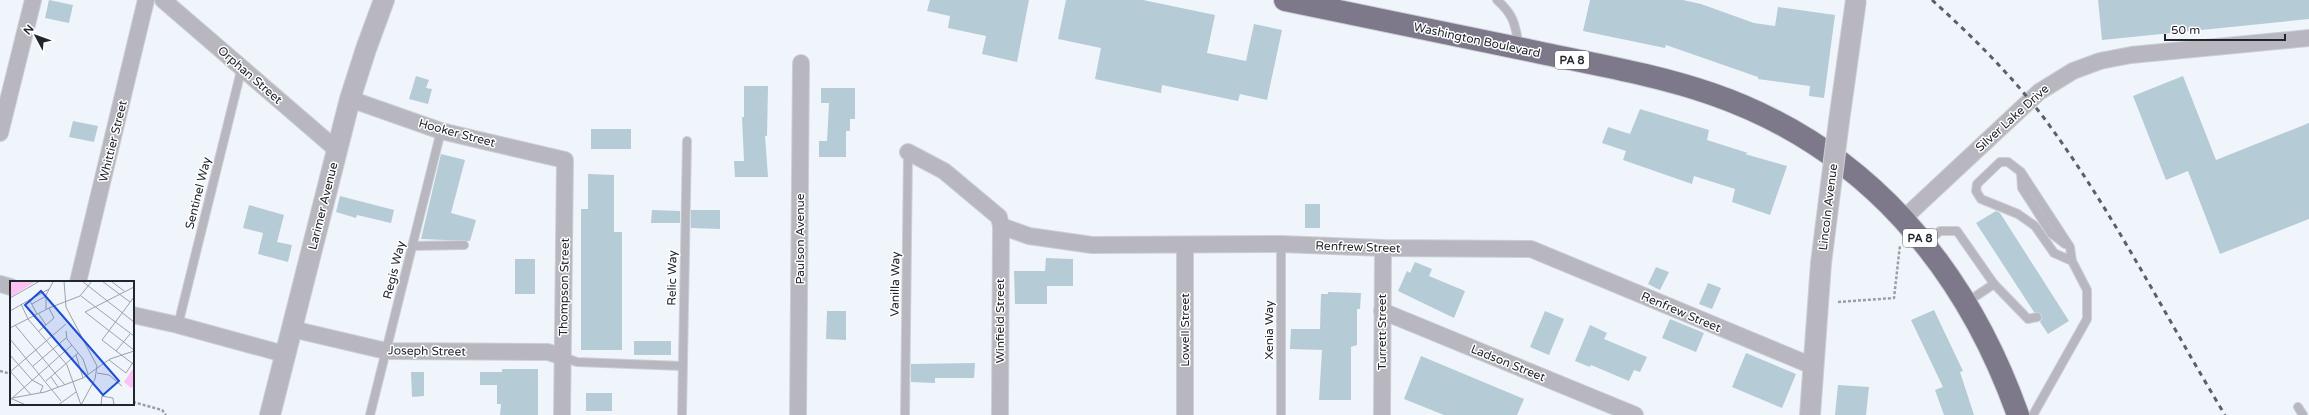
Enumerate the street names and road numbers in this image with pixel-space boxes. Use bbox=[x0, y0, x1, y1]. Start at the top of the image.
street label: Washington Boulevard bbox=[1412, 20, 1542, 60]
street label: Orphan Street bbox=[215, 43, 285, 107]
road number: PA 8 bbox=[1555, 51, 1589, 69]
street label: Silver Lake Drive bbox=[1973, 81, 2052, 155]
street label: Whittier Street bbox=[96, 98, 130, 183]
street label: Hooker Street bbox=[417, 116, 497, 150]
street label: Sentinel Way bbox=[182, 155, 214, 231]
street label: Larimer Avenue bbox=[305, 161, 341, 251]
street label: Lincoln Avenue bbox=[1816, 163, 1840, 251]
street label: Paulson Avenue bbox=[793, 193, 807, 285]
road number: PA 8 bbox=[1903, 229, 1937, 247]
street label: Thompson Street bbox=[556, 237, 572, 336]
street label: Regis Way bbox=[380, 239, 408, 301]
street label: Renfrew Street bbox=[1315, 239, 1401, 255]
street label: Relic Way bbox=[665, 250, 679, 306]
street label: Vanilla Way bbox=[887, 251, 903, 317]
street label: Winfield Street bbox=[993, 278, 1007, 363]
street label: Renfrew Street bbox=[1639, 289, 1723, 335]
street label: Lowell Street bbox=[1178, 293, 1192, 367]
street label: Turrett Street bbox=[1375, 293, 1389, 370]
street label: Xenia Way bbox=[1262, 300, 1276, 360]
street label: Ladson Street bbox=[1469, 342, 1548, 384]
street label: Joseph Street bbox=[388, 343, 466, 359]

